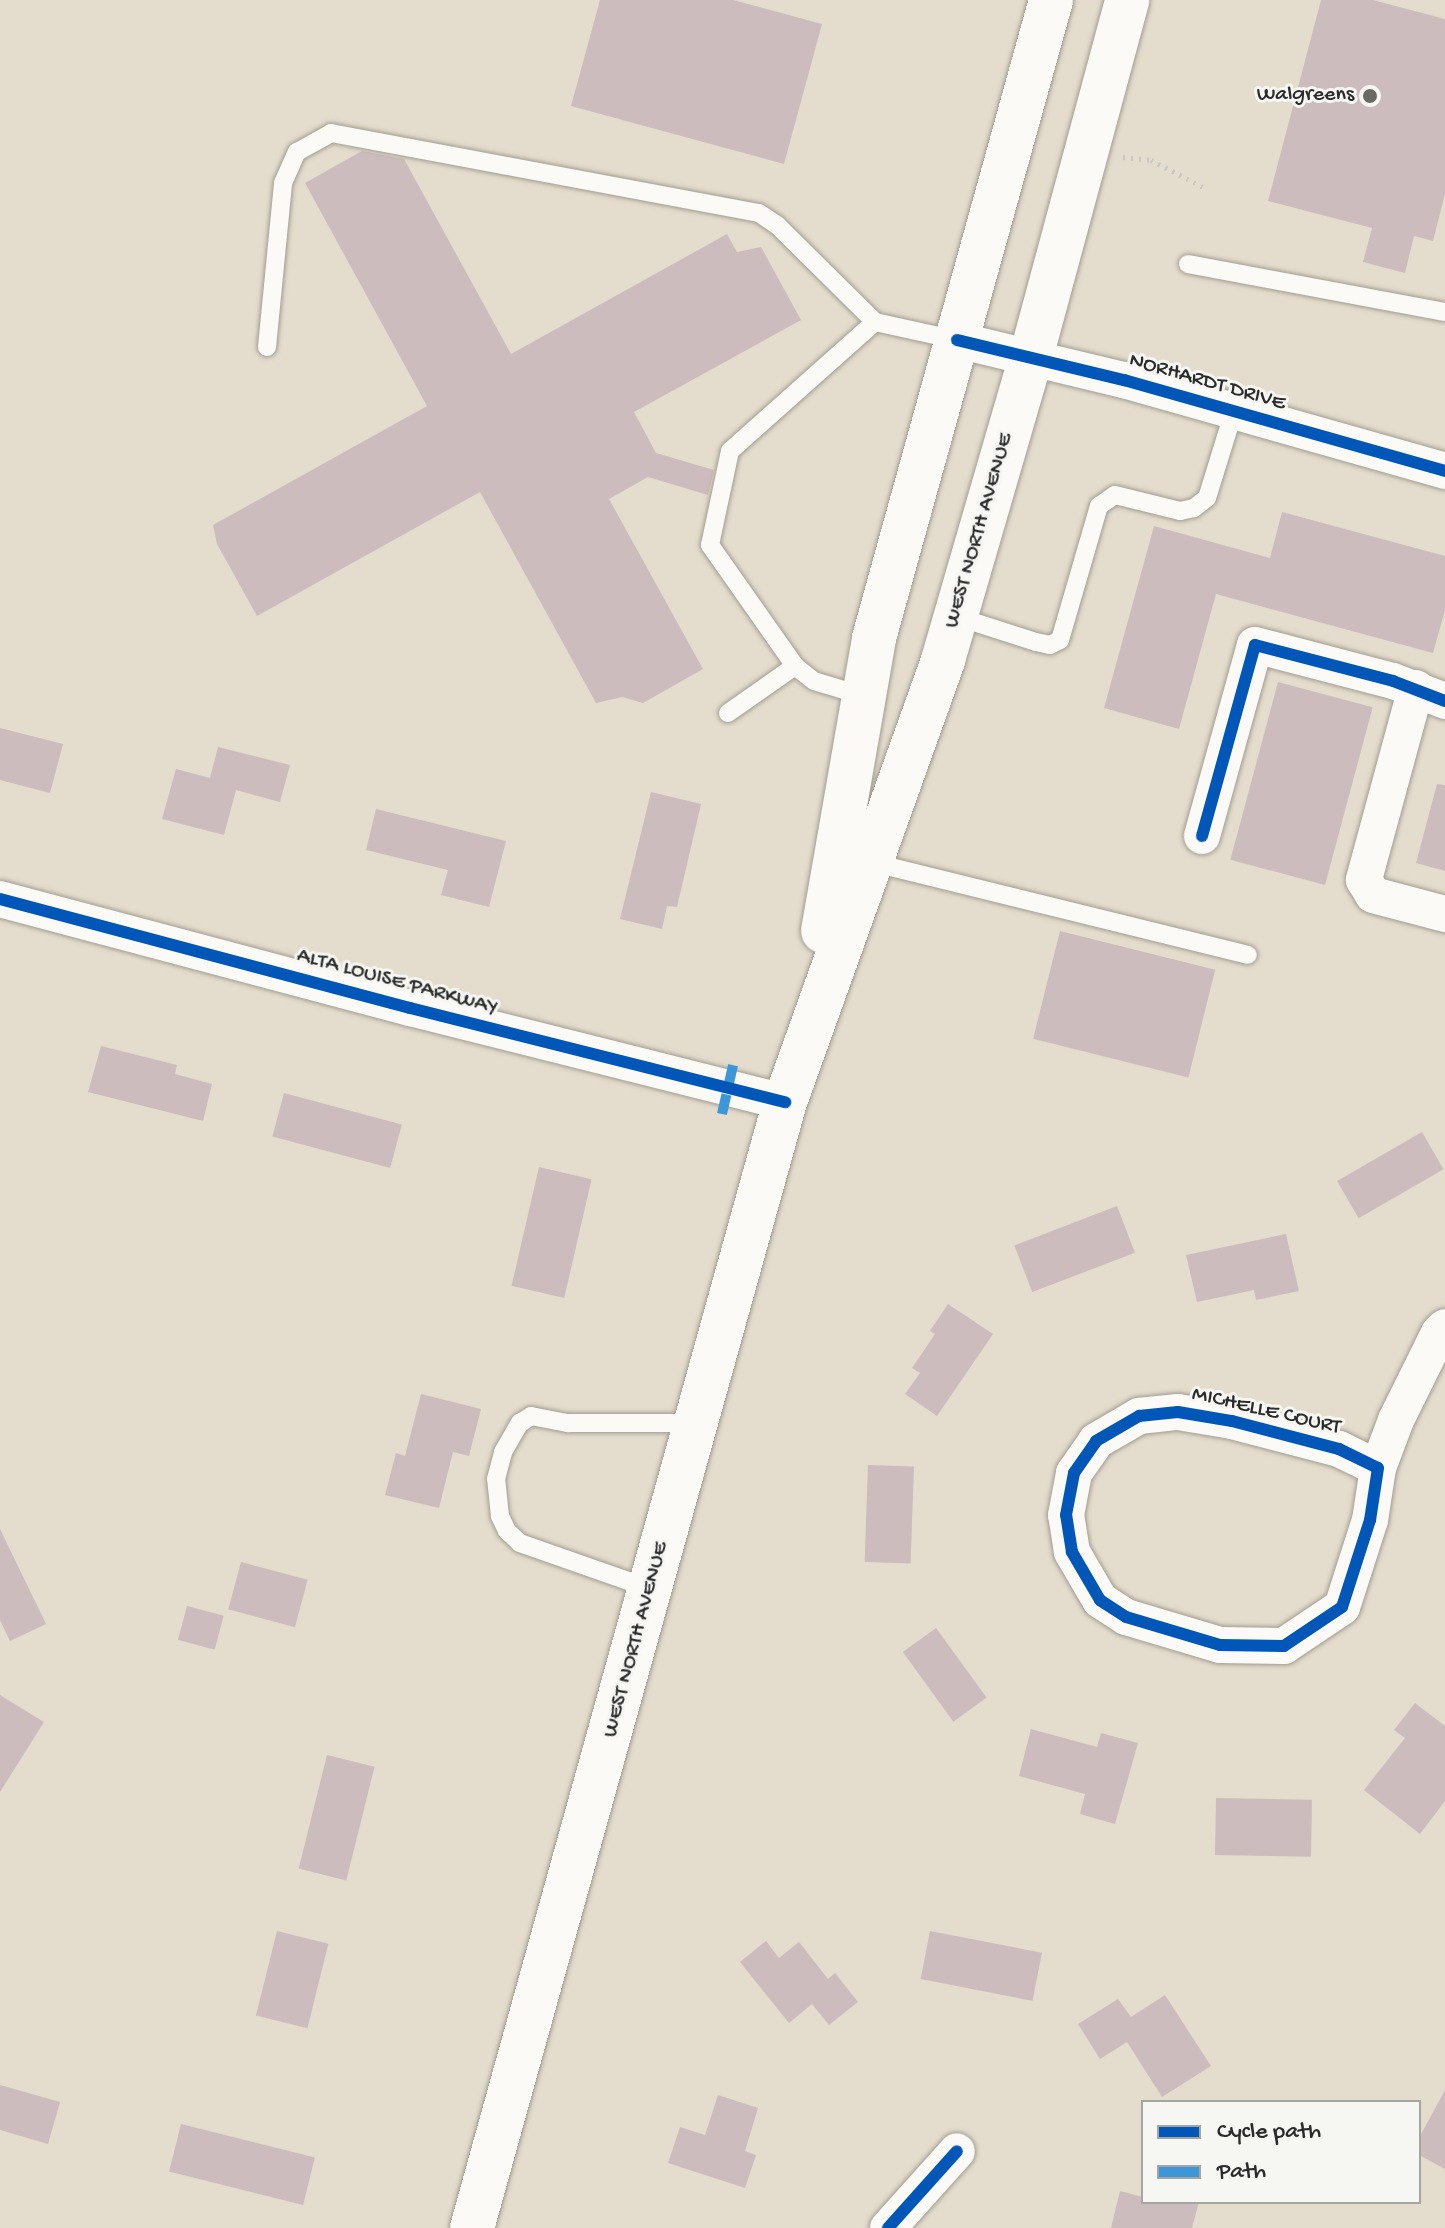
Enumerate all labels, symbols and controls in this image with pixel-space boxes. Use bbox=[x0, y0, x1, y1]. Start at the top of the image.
place label: Walgreens bbox=[1257, 83, 1354, 109]
marker: Walgreens bbox=[1361, 87, 1379, 105]
street label: NORHARDT DRIVE bbox=[1126, 348, 1288, 418]
street label: WEST NORTH AVENUE bbox=[940, 431, 1020, 631]
street label: ALTA LOUISE PARKWAY bbox=[294, 943, 500, 1023]
street label: MICHELLE COURT bbox=[1189, 1382, 1343, 1442]
street label: WEST NORTH AVENUE bbox=[598, 1539, 676, 1741]
legend bbox=[1141, 2100, 1421, 2204]
text: Cycle path bbox=[1217, 2118, 1321, 2147]
text: Path bbox=[1217, 2158, 1266, 2187]

